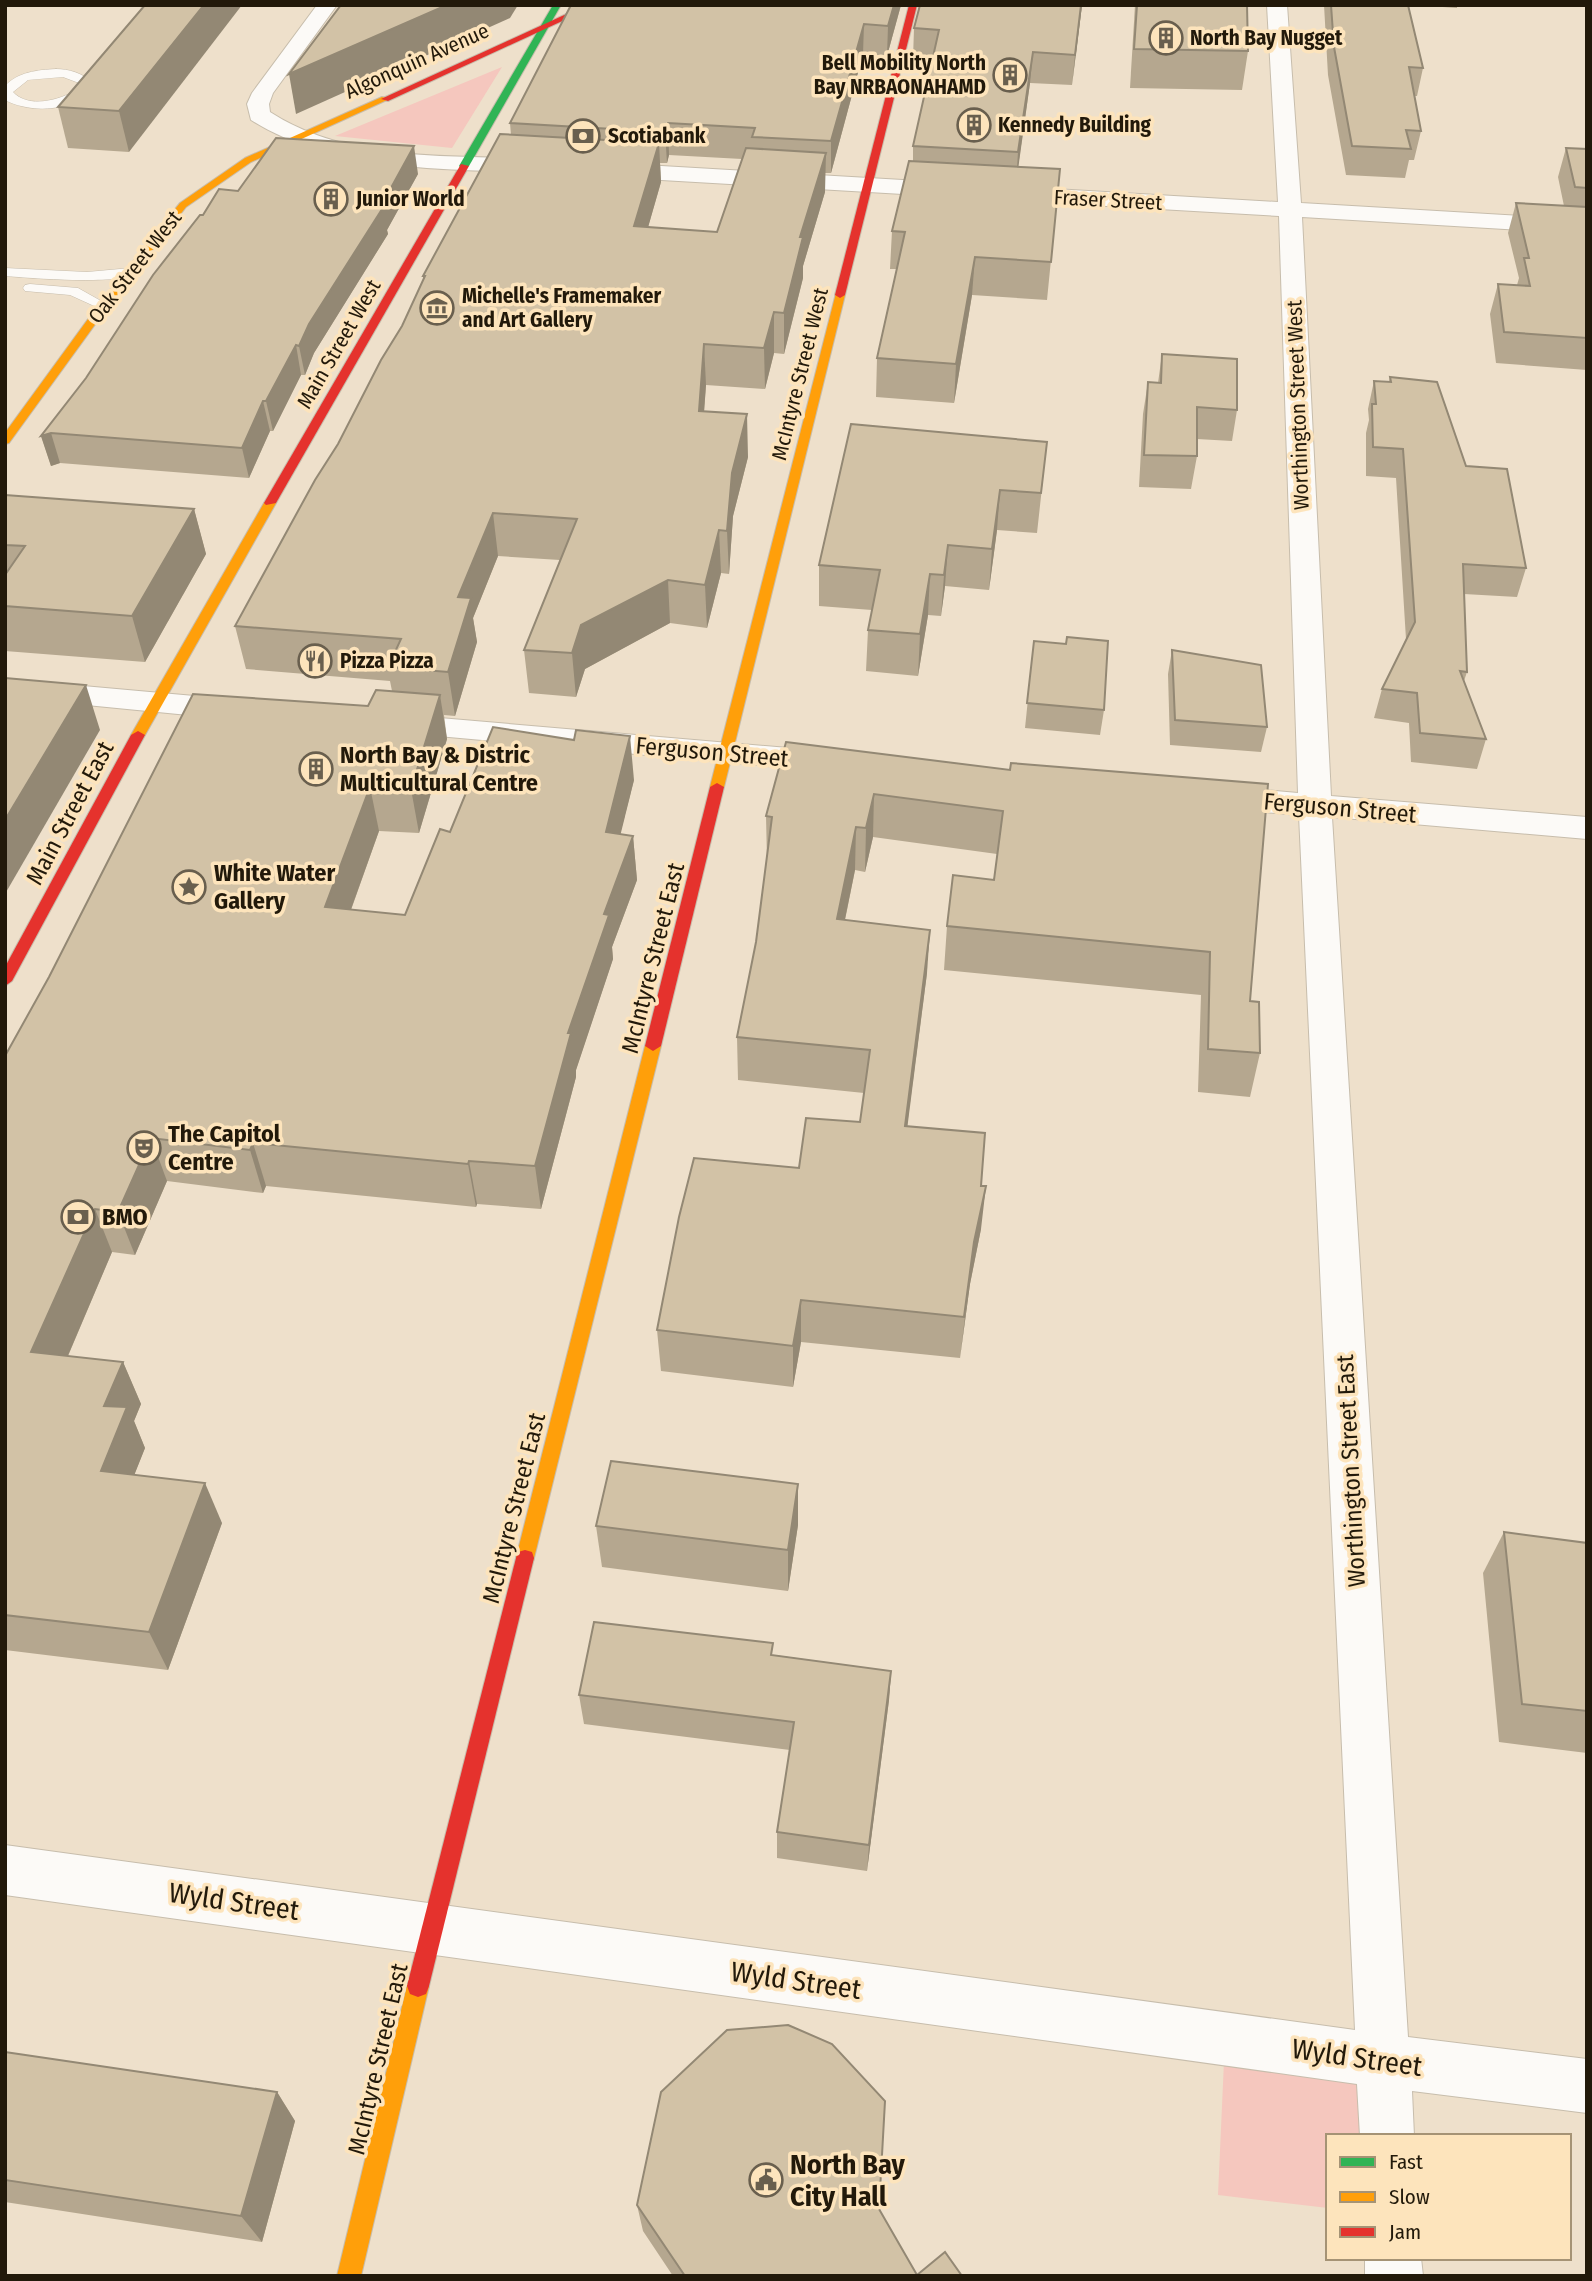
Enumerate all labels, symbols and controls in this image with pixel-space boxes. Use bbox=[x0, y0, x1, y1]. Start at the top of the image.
street label: Algonquin Avenue bbox=[341, 18, 493, 104]
building icon: North Bay Nugget bbox=[1147, 19, 1185, 57]
place label: North Bay Nugget bbox=[1190, 25, 1343, 51]
place label: Bell Mobility North Bay NRBAONAHAMD bbox=[814, 50, 986, 100]
building icon: Bell Mobility North Bay NRBAONAHAMD bbox=[991, 56, 1029, 94]
building icon: Kennedy Building bbox=[955, 106, 993, 144]
place label: Kennedy Building bbox=[998, 112, 1152, 138]
bank icon: Scotiabank bbox=[564, 117, 602, 155]
place label: Scotiabank bbox=[608, 123, 706, 149]
building icon: Junior World bbox=[312, 180, 350, 218]
street label: Fraser Street bbox=[1053, 184, 1163, 216]
place label: Junior World bbox=[355, 186, 465, 212]
street label: Oak Street West bbox=[83, 205, 187, 329]
street label: Main Street West bbox=[292, 275, 387, 413]
place label: Michelle's Framemaker and Art Gallery bbox=[462, 283, 661, 333]
street label: McIntyre Street West bbox=[766, 285, 834, 463]
museum icon: Michelle's Framemaker and Art Gallery bbox=[418, 289, 456, 327]
street label: Worthington Street West bbox=[1281, 300, 1315, 510]
restaurant icon: Pizza Pizza bbox=[296, 642, 334, 680]
place label: Pizza Pizza bbox=[340, 648, 434, 674]
street label: Ferguson Street bbox=[634, 731, 790, 773]
street label: Main Street East bbox=[20, 736, 120, 890]
place label: North Bay & Distric Multicultural Centre bbox=[340, 741, 538, 797]
building icon: North Bay & Distric Multicultural Centre bbox=[297, 750, 335, 788]
street label: Ferguson Street bbox=[1262, 787, 1418, 829]
place label: White Water Gallery bbox=[214, 859, 335, 915]
street label: McIntyre Street East bbox=[616, 860, 690, 1056]
place icon: White Water Gallery bbox=[170, 868, 208, 906]
place label: The Capitol Centre bbox=[168, 1120, 281, 1176]
theatre icon: The Capitol Centre bbox=[125, 1129, 163, 1167]
bank icon: BMO bbox=[59, 1198, 97, 1236]
place label: BMO bbox=[102, 1203, 148, 1231]
street label: Worthington Street East bbox=[1331, 1354, 1371, 1588]
street label: McIntyre Street East bbox=[477, 1410, 551, 1606]
street label: Wyld Street bbox=[167, 1876, 302, 1927]
street label: Wyld Street bbox=[729, 1955, 864, 2006]
street label: McIntyre Street East bbox=[342, 1961, 414, 2157]
street label: Wyld Street bbox=[1290, 2032, 1425, 2083]
legend bbox=[1326, 2134, 1571, 2260]
place label: North Bay City Hall bbox=[790, 2148, 905, 2213]
text: Fast bbox=[1389, 2149, 1423, 2175]
public building icon: North Bay City Hall bbox=[747, 2161, 785, 2199]
text: Slow bbox=[1389, 2184, 1430, 2210]
text: Jam bbox=[1389, 2219, 1421, 2245]

